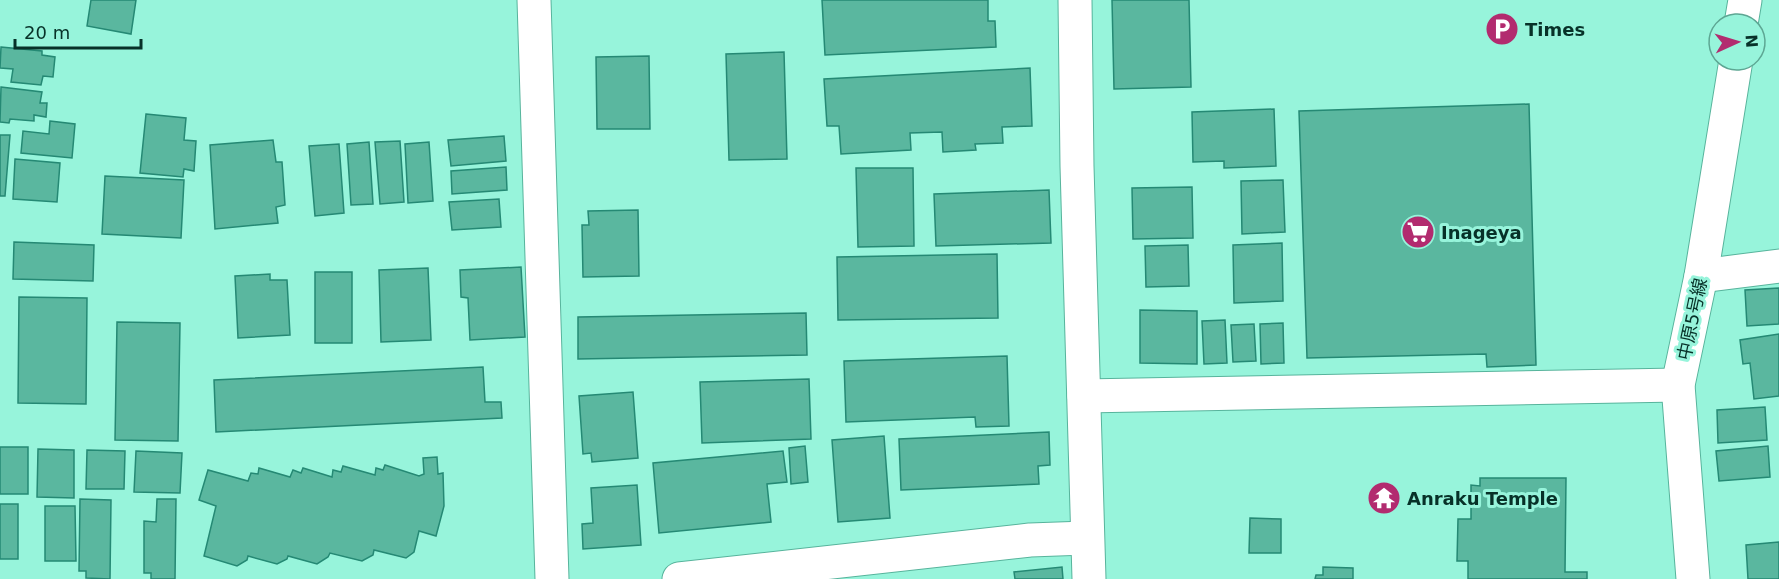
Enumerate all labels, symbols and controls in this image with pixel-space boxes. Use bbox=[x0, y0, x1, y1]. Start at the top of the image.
parking icon: Times bbox=[1484, 11, 1520, 47]
scale bar bbox=[15, 12, 141, 50]
north arrow bbox=[1707, 12, 1767, 72]
place label: Times bbox=[1525, 19, 1585, 40]
text: 20 m bbox=[24, 22, 70, 43]
text: N bbox=[1742, 34, 1761, 48]
supermarket icon: Inageya bbox=[1400, 214, 1436, 250]
place label: Inageya bbox=[1441, 222, 1522, 243]
street label: 中原5号線 bbox=[1673, 276, 1711, 362]
temple icon: Anraku Temple bbox=[1366, 480, 1402, 516]
place label: Anraku Temple bbox=[1407, 488, 1558, 509]

